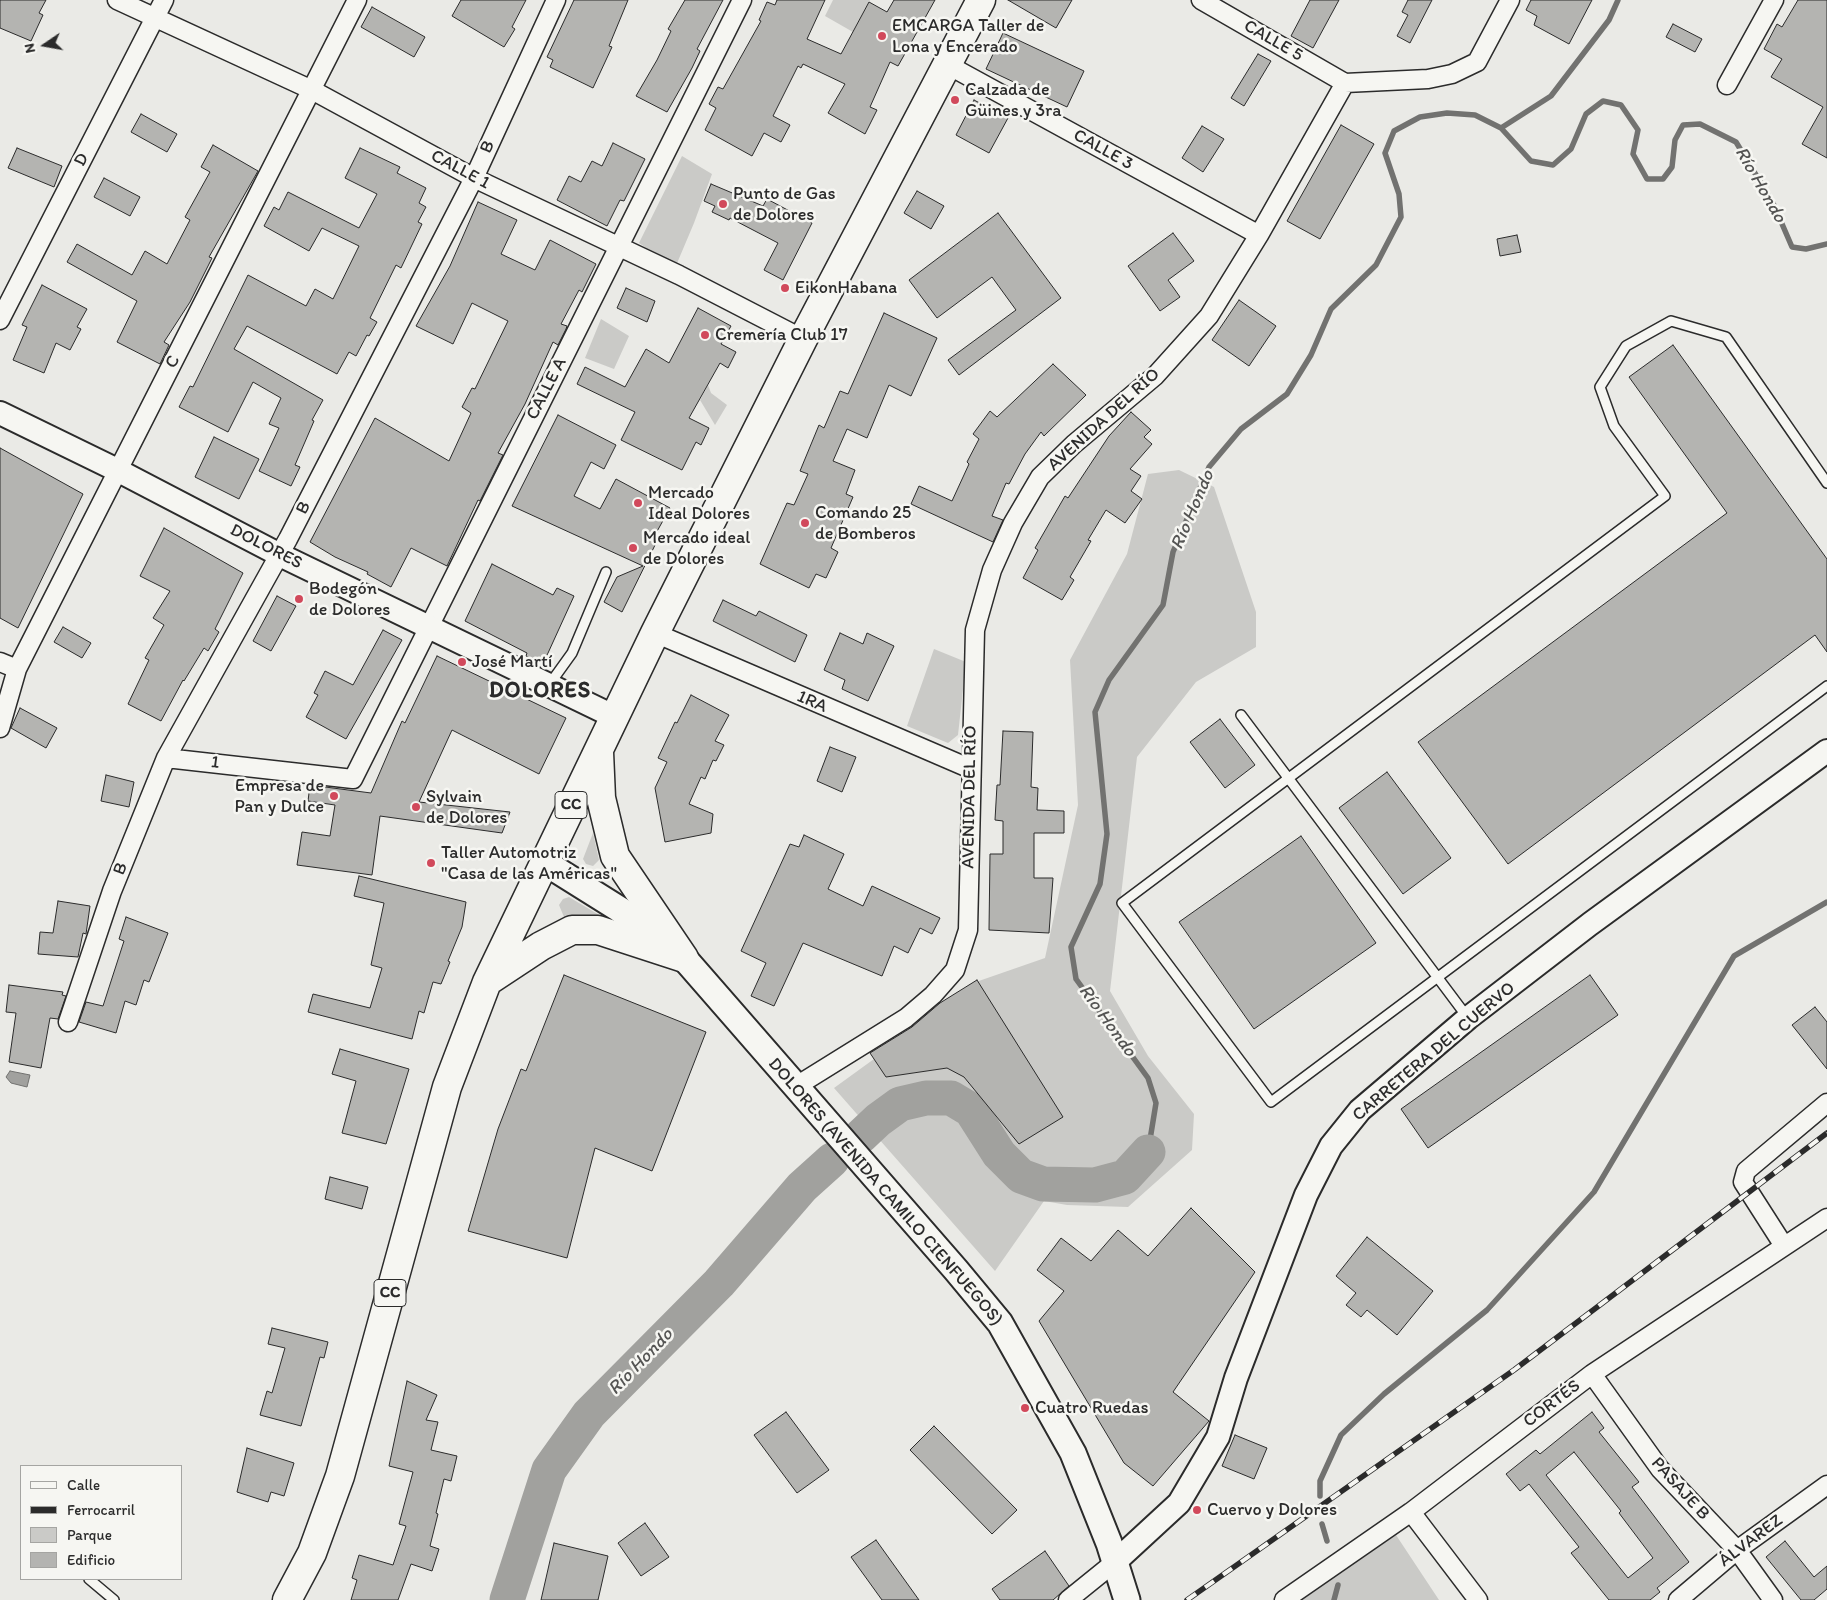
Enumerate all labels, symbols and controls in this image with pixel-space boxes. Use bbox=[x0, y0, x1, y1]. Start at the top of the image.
place label: EMCARGA Taller de Lona y Encerado bbox=[892, 15, 1044, 58]
street label: CALLE 5 bbox=[1240, 15, 1306, 67]
north arrow bbox=[20, 20, 70, 70]
marker: EMCARGA Taller de Lona y Encerado bbox=[876, 30, 888, 42]
text: N bbox=[21, 42, 39, 55]
place label: Calzada de Güines y 3ra bbox=[965, 79, 1062, 122]
marker: Calzada de Güines y 3ra bbox=[949, 94, 961, 106]
street label: CALLE 3 bbox=[1069, 125, 1137, 175]
street label: B bbox=[476, 137, 500, 157]
water label: Río Hondo bbox=[1729, 143, 1791, 227]
street label: CALLE 1 bbox=[427, 145, 493, 195]
street label: D bbox=[70, 150, 94, 170]
place label: Punto de Gas de Dolores bbox=[733, 183, 836, 225]
marker: Punto de Gas de Dolores bbox=[717, 198, 729, 210]
place label: EikonHabana bbox=[795, 277, 897, 299]
marker: EikonHabana bbox=[779, 282, 791, 294]
place label: Cremería Club 17 bbox=[715, 324, 848, 346]
marker: Cremería Club 17 bbox=[699, 329, 711, 341]
street label: C bbox=[161, 352, 185, 372]
street label: CALLE A bbox=[522, 354, 572, 424]
street label: AVENIDA DEL RÍO bbox=[1043, 364, 1165, 476]
water label: Río Hondo bbox=[1166, 467, 1220, 553]
place label: Mercado Ideal Dolores bbox=[648, 482, 750, 524]
marker: Mercado Ideal Dolores bbox=[632, 497, 644, 509]
street label: B bbox=[292, 498, 316, 518]
place label: Comando 25 de Bomberos bbox=[815, 502, 916, 544]
marker: Comando 25 de Bomberos bbox=[799, 517, 811, 529]
street label: DOLORES bbox=[226, 520, 306, 574]
place label: Mercado ideal de Dolores bbox=[643, 527, 750, 570]
marker: Mercado ideal de Dolores bbox=[627, 542, 639, 554]
place label: Bodegón de Dolores bbox=[309, 578, 390, 620]
marker: Bodegón de Dolores bbox=[293, 593, 305, 605]
place label: José Martí bbox=[472, 651, 552, 673]
marker: José Martí bbox=[456, 656, 468, 668]
district label: DOLORES bbox=[488, 678, 592, 704]
street label: 1RA bbox=[794, 686, 830, 718]
street label: AVENIDA DEL RÍO bbox=[958, 725, 982, 869]
street label: 1 bbox=[210, 752, 220, 774]
place label: Empresa de Pan y Dulce bbox=[235, 775, 324, 818]
place label: Sylvain de Dolores bbox=[426, 786, 507, 829]
marker: Empresa de Pan y Dulce bbox=[328, 790, 340, 802]
road number: CC bbox=[555, 792, 587, 818]
marker: Sylvain de Dolores bbox=[410, 801, 422, 813]
place label: Taller Automotriz "Casa de las Américas" bbox=[441, 842, 617, 884]
marker: Taller Automotriz "Casa de las Américas" bbox=[425, 857, 437, 869]
street label: B bbox=[109, 860, 133, 878]
street label: CARRETERA DEL CUERVO bbox=[1348, 978, 1520, 1126]
water label: Río Hondo bbox=[1073, 980, 1141, 1062]
street label: DOLORES (AVENIDA CAMILO CIENFUEGOS) bbox=[763, 1054, 1007, 1330]
road number: CC bbox=[374, 1280, 406, 1306]
water label: Río Hondo bbox=[604, 1324, 678, 1400]
street label: CORTÉS bbox=[1519, 1376, 1585, 1432]
place label: Cuatro Ruedas bbox=[1035, 1397, 1149, 1419]
marker: Cuatro Ruedas bbox=[1019, 1402, 1031, 1414]
street label: PASAJE B bbox=[1646, 1453, 1714, 1525]
legend bbox=[20, 1465, 182, 1580]
text: Calle bbox=[67, 1476, 100, 1494]
place label: Cuervo y Dolores bbox=[1207, 1499, 1337, 1521]
text: Ferrocarril bbox=[67, 1501, 135, 1519]
marker: Cuervo y Dolores bbox=[1191, 1504, 1203, 1516]
street label: ÁLVAREZ bbox=[1715, 1510, 1787, 1572]
text: Parque bbox=[67, 1526, 112, 1544]
text: Edificio bbox=[67, 1551, 115, 1569]

